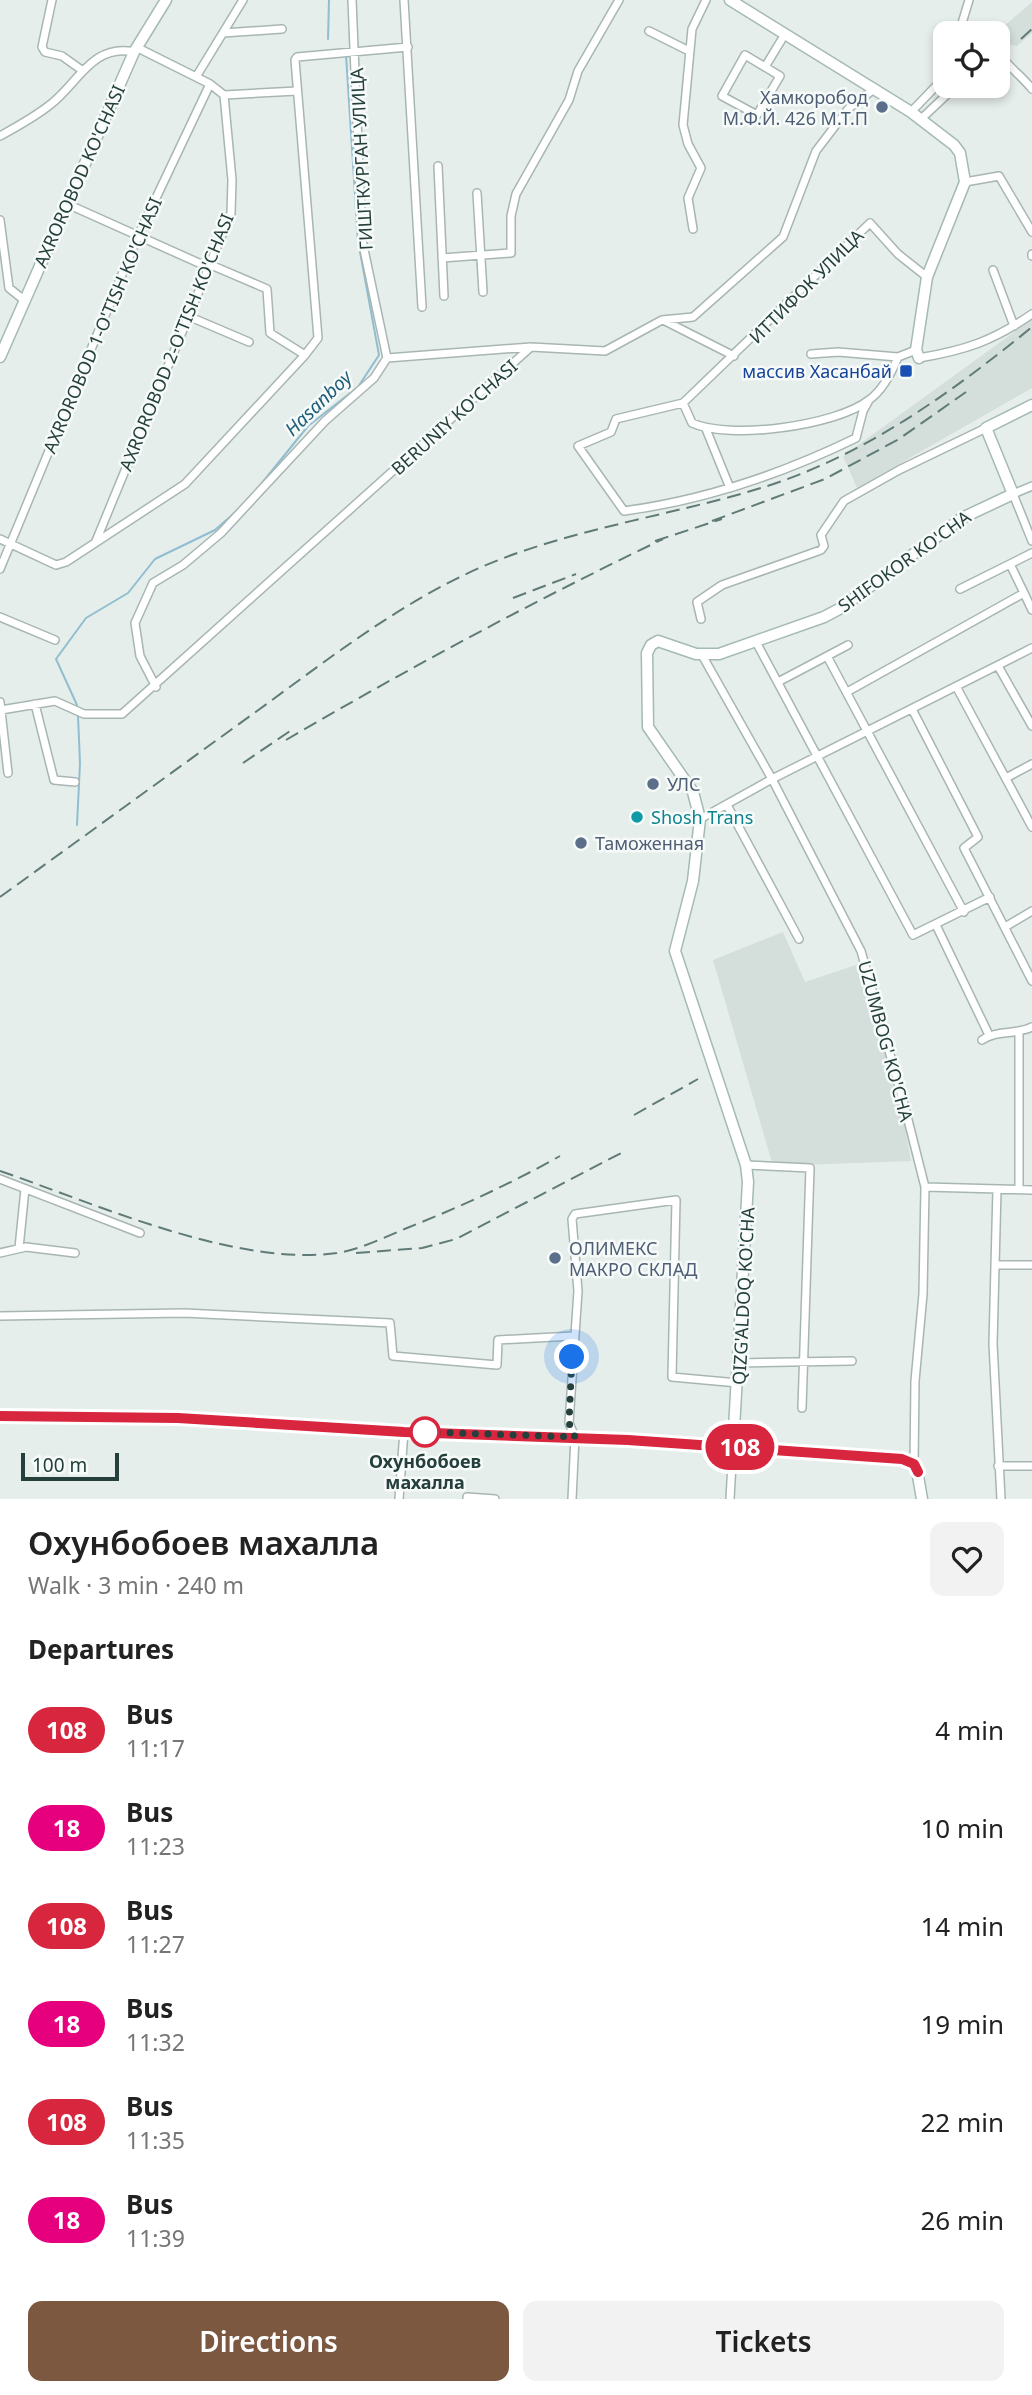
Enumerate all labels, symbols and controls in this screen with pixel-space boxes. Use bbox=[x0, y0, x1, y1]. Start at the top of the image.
map controls bbox=[933, 21, 1010, 98]
button: locate bbox=[933, 21, 1010, 98]
street label: ГИШТКУРГАН УЛИЦА bbox=[344, 67, 378, 251]
street label: AXROROBOD KO'CHASI bbox=[28, 81, 130, 271]
place label: Хамкоробод М.Ф.Й. 426 М.Т.П bbox=[723, 85, 868, 130]
marker: Хамкоробод М.Ф.Й. 426 М.Т.П bbox=[874, 99, 890, 115]
street label: AXROROBOD 1-O'TISH KO'CHASI bbox=[37, 193, 167, 457]
street label: AXROROBOD 2-O'TISH KO'CHASI bbox=[113, 210, 239, 474]
street label: ИТТИФОК УЛИЦА bbox=[744, 223, 869, 348]
street label: BERUNIY KO'CHASI bbox=[386, 354, 522, 480]
place label: массив Хасанбай bbox=[742, 359, 892, 383]
marker: массив Хасанбай bbox=[898, 363, 914, 379]
water label: Hasanboy bbox=[279, 364, 358, 441]
street label: SHIFOKOR KO'CHA bbox=[833, 504, 976, 617]
place label: УЛС bbox=[667, 772, 701, 796]
marker: УЛС bbox=[645, 776, 661, 792]
place label: Shosh Trans bbox=[651, 805, 753, 829]
marker: Shosh Trans bbox=[629, 809, 645, 825]
place label: Таможенная bbox=[595, 831, 704, 855]
marker: Таможенная bbox=[573, 835, 589, 851]
street label: UZUMBOG' KO'CHA bbox=[853, 958, 919, 1125]
street label: QIZG'ALDOQ KO'CHA bbox=[726, 1206, 760, 1386]
place label: ОЛИМЕКС МАКРО СКЛАД bbox=[569, 1236, 697, 1281]
marker: ОЛИМЕКС МАКРО СКЛАД bbox=[547, 1250, 563, 1266]
your location bbox=[554, 1339, 589, 1374]
marker: Охунбобоев махалла bbox=[410, 1417, 440, 1447]
line badge: 108 bbox=[700, 1424, 780, 1470]
text: 108 bbox=[719, 1430, 761, 1463]
place label: Охунбобоев махалла bbox=[369, 1449, 481, 1494]
scale bar bbox=[21, 1450, 119, 1482]
text: 100 m bbox=[32, 1452, 87, 1478]
text: Охунбобоев махалла bbox=[28, 1520, 379, 1565]
button: heart bbox=[930, 1522, 1004, 1596]
text: Walk · 3 min · 240 m bbox=[28, 1569, 244, 1601]
text: Departures bbox=[28, 1631, 174, 1667]
text: Bus bbox=[126, 1696, 173, 1732]
text: 4 min bbox=[935, 1712, 1004, 1748]
text: 108 bbox=[46, 1713, 87, 1746]
text: 11:17 bbox=[126, 1732, 185, 1764]
text: Bus bbox=[126, 1794, 173, 1830]
text: 10 min bbox=[920, 1810, 1004, 1846]
text: 18 bbox=[53, 1811, 80, 1844]
text: 11:23 bbox=[126, 1830, 185, 1862]
text: Bus bbox=[126, 1892, 173, 1928]
text: 14 min bbox=[920, 1908, 1004, 1944]
text: 108 bbox=[46, 1909, 87, 1942]
text: 11:27 bbox=[126, 1928, 185, 1960]
text: Bus bbox=[126, 1990, 173, 2026]
text: 19 min bbox=[920, 2006, 1004, 2042]
text: 18 bbox=[53, 2007, 80, 2040]
text: 11:32 bbox=[126, 2026, 185, 2058]
text: Bus bbox=[126, 2088, 173, 2124]
text: 22 min bbox=[920, 2104, 1004, 2140]
text: 108 bbox=[46, 2105, 87, 2138]
text: 11:35 bbox=[126, 2124, 185, 2156]
text: Bus bbox=[126, 2186, 173, 2222]
text: 26 min bbox=[920, 2202, 1004, 2238]
text: 18 bbox=[53, 2203, 80, 2236]
text: 11:39 bbox=[126, 2222, 185, 2254]
button: Directions bbox=[28, 2301, 509, 2381]
button: Tickets bbox=[523, 2301, 1004, 2381]

